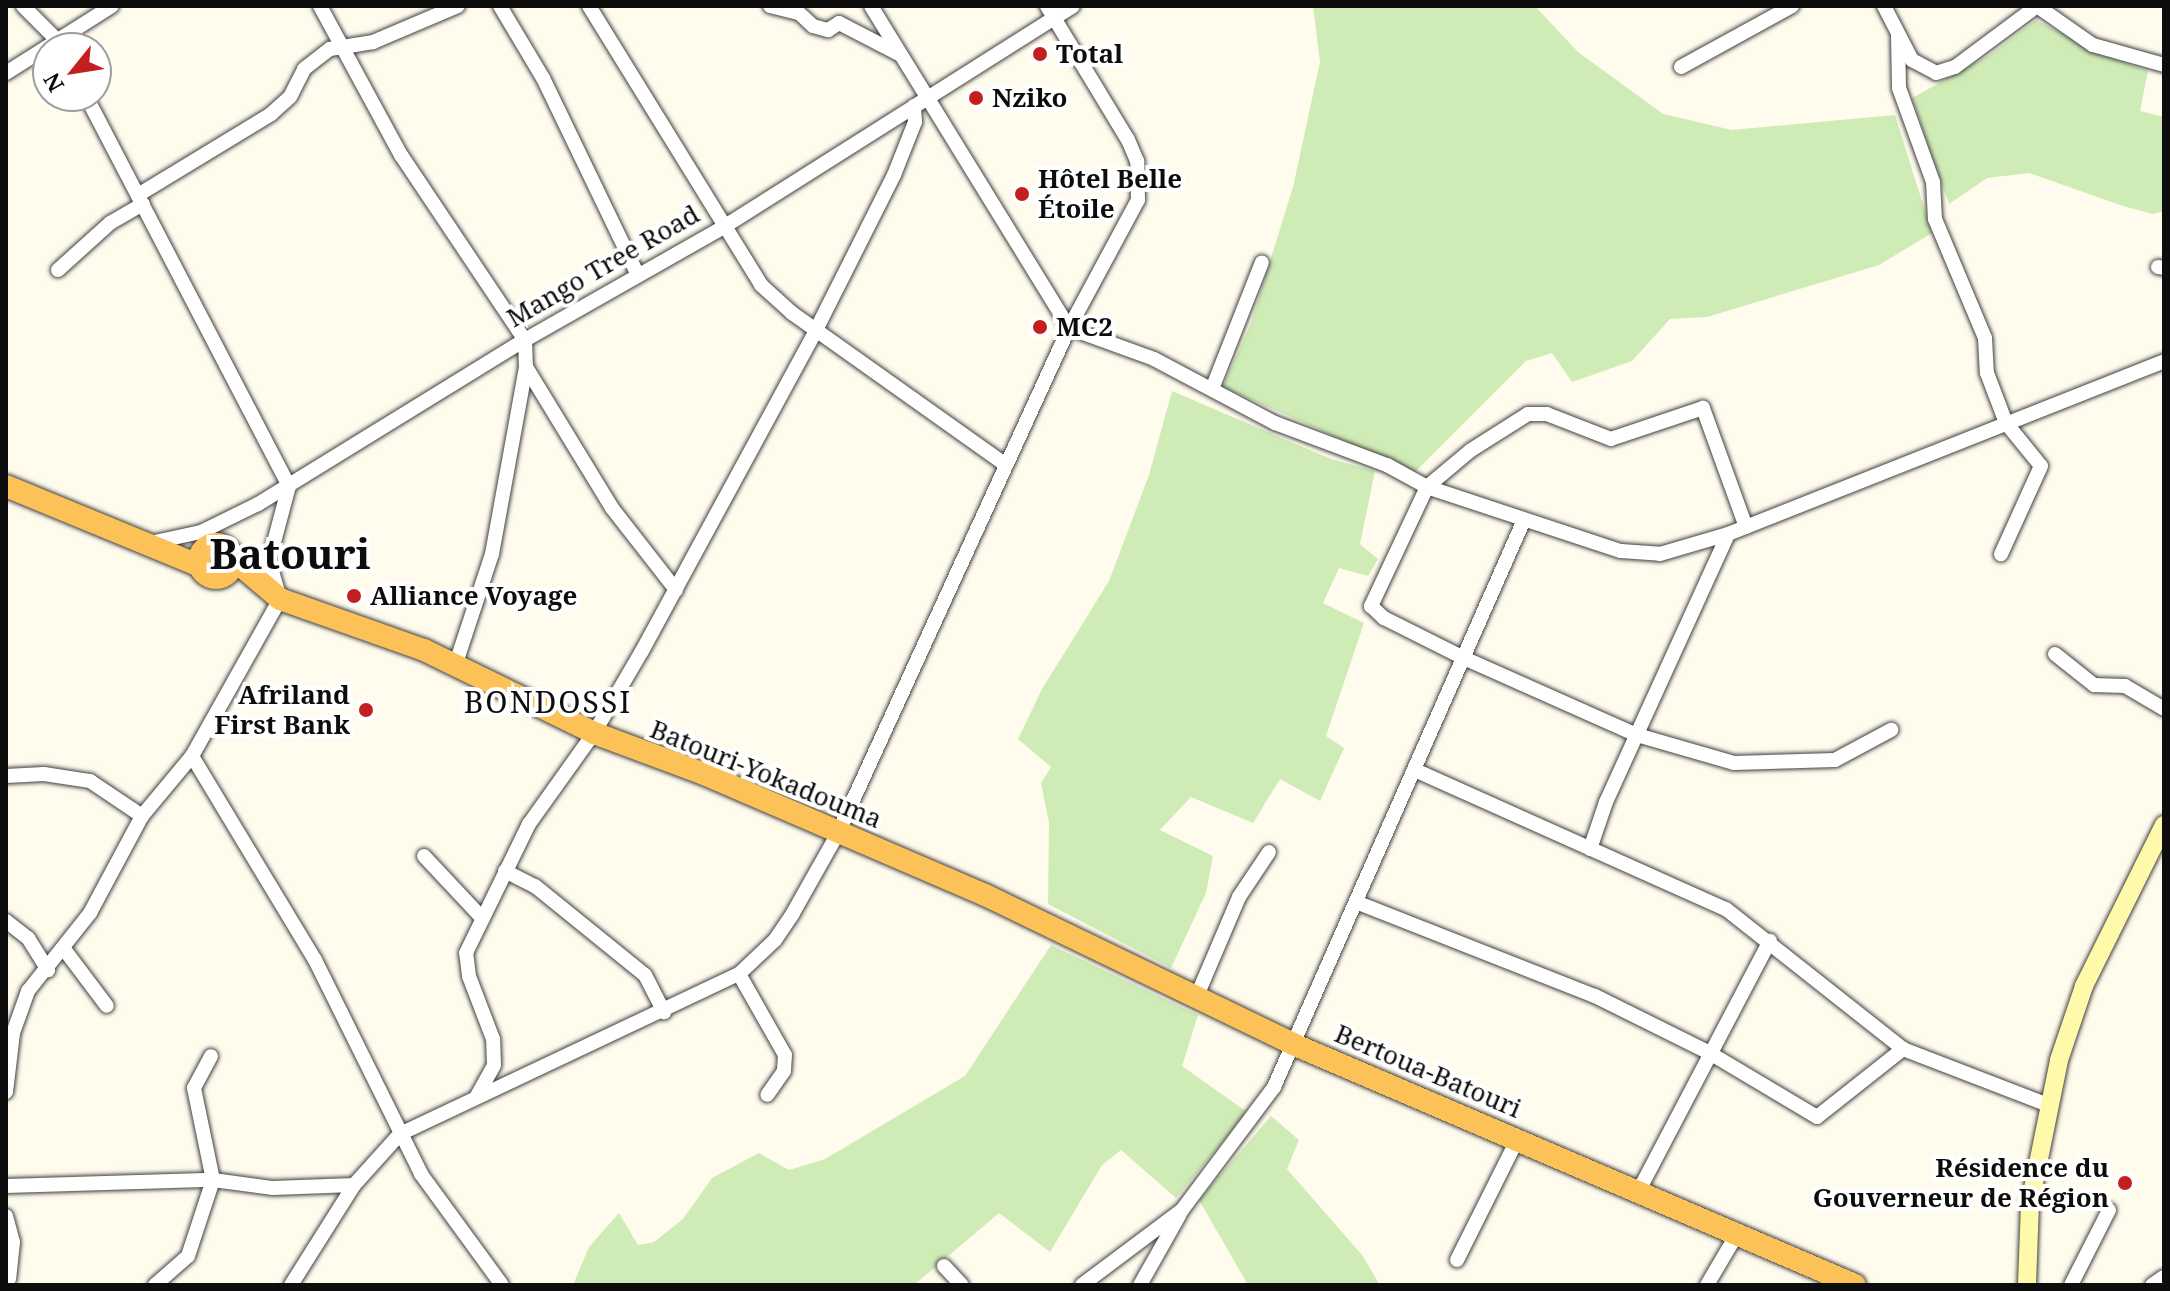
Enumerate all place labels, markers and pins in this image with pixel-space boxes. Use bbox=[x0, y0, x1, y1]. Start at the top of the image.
place label: Total bbox=[1056, 38, 1123, 70]
marker: Total bbox=[1031, 45, 1049, 63]
place label: Nziko bbox=[992, 82, 1067, 114]
marker: Nziko bbox=[967, 89, 985, 107]
place label: Hôtel Belle Étoile bbox=[1038, 163, 1182, 224]
marker: Hôtel Belle Étoile bbox=[1013, 185, 1031, 203]
place label: MC2 bbox=[1056, 311, 1113, 343]
marker: MC2 bbox=[1031, 318, 1049, 336]
place label: Alliance Voyage bbox=[370, 580, 577, 612]
marker: Alliance Voyage bbox=[345, 587, 363, 605]
place label: Afriland First Bank bbox=[214, 679, 350, 740]
marker: Afriland First Bank bbox=[357, 701, 375, 719]
place label: Résidence du Gouverneur de Région bbox=[1813, 1152, 2109, 1214]
marker: Résidence du Gouverneur de Région bbox=[2116, 1174, 2134, 1192]

